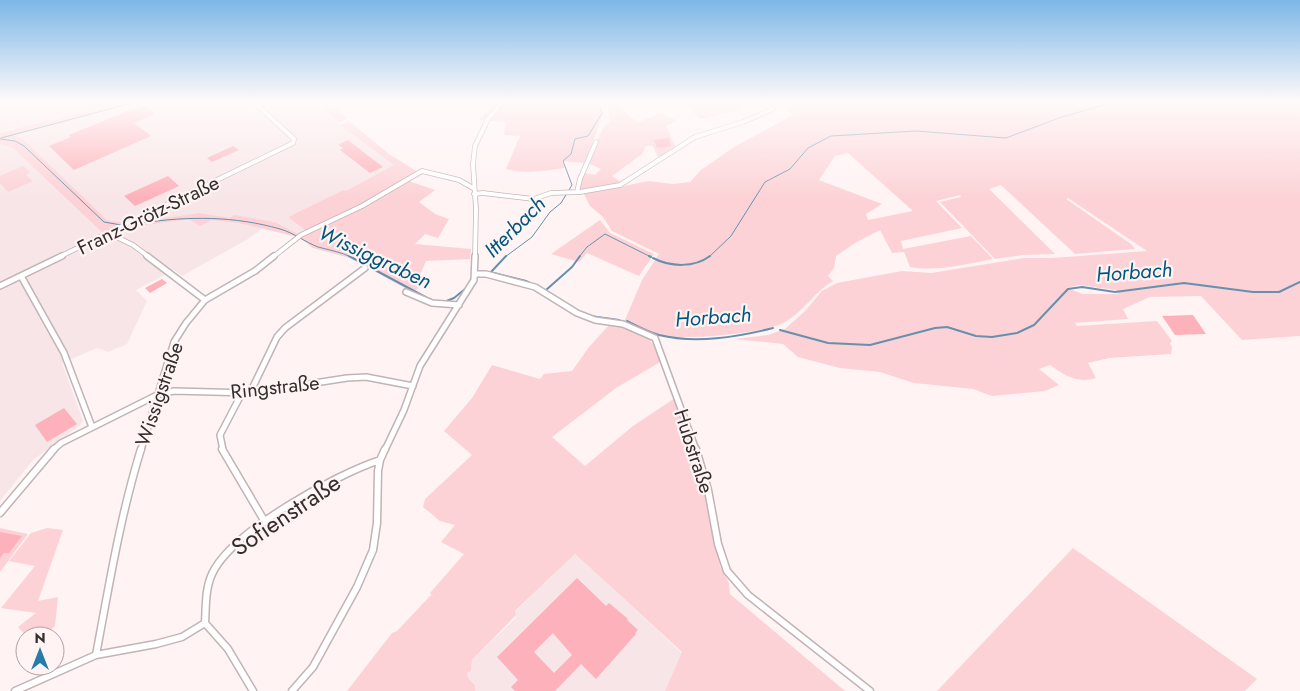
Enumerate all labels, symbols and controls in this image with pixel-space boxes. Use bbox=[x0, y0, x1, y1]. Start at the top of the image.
street label: Franz-Grötz-Straße bbox=[72, 168, 224, 262]
water label: Itterbach bbox=[478, 190, 552, 264]
water label: Wissiggraben bbox=[313, 218, 437, 296]
water label: Horbach bbox=[1095, 254, 1173, 290]
water label: Horbach bbox=[674, 299, 752, 335]
street label: Wissigstraße bbox=[128, 338, 191, 450]
street label: Ringstraße bbox=[229, 368, 321, 407]
street label: Hubstraße bbox=[666, 405, 721, 497]
street label: Sofienstraße bbox=[224, 465, 348, 564]
north arrow bbox=[15, 626, 65, 676]
text: N bbox=[34, 628, 46, 648]

